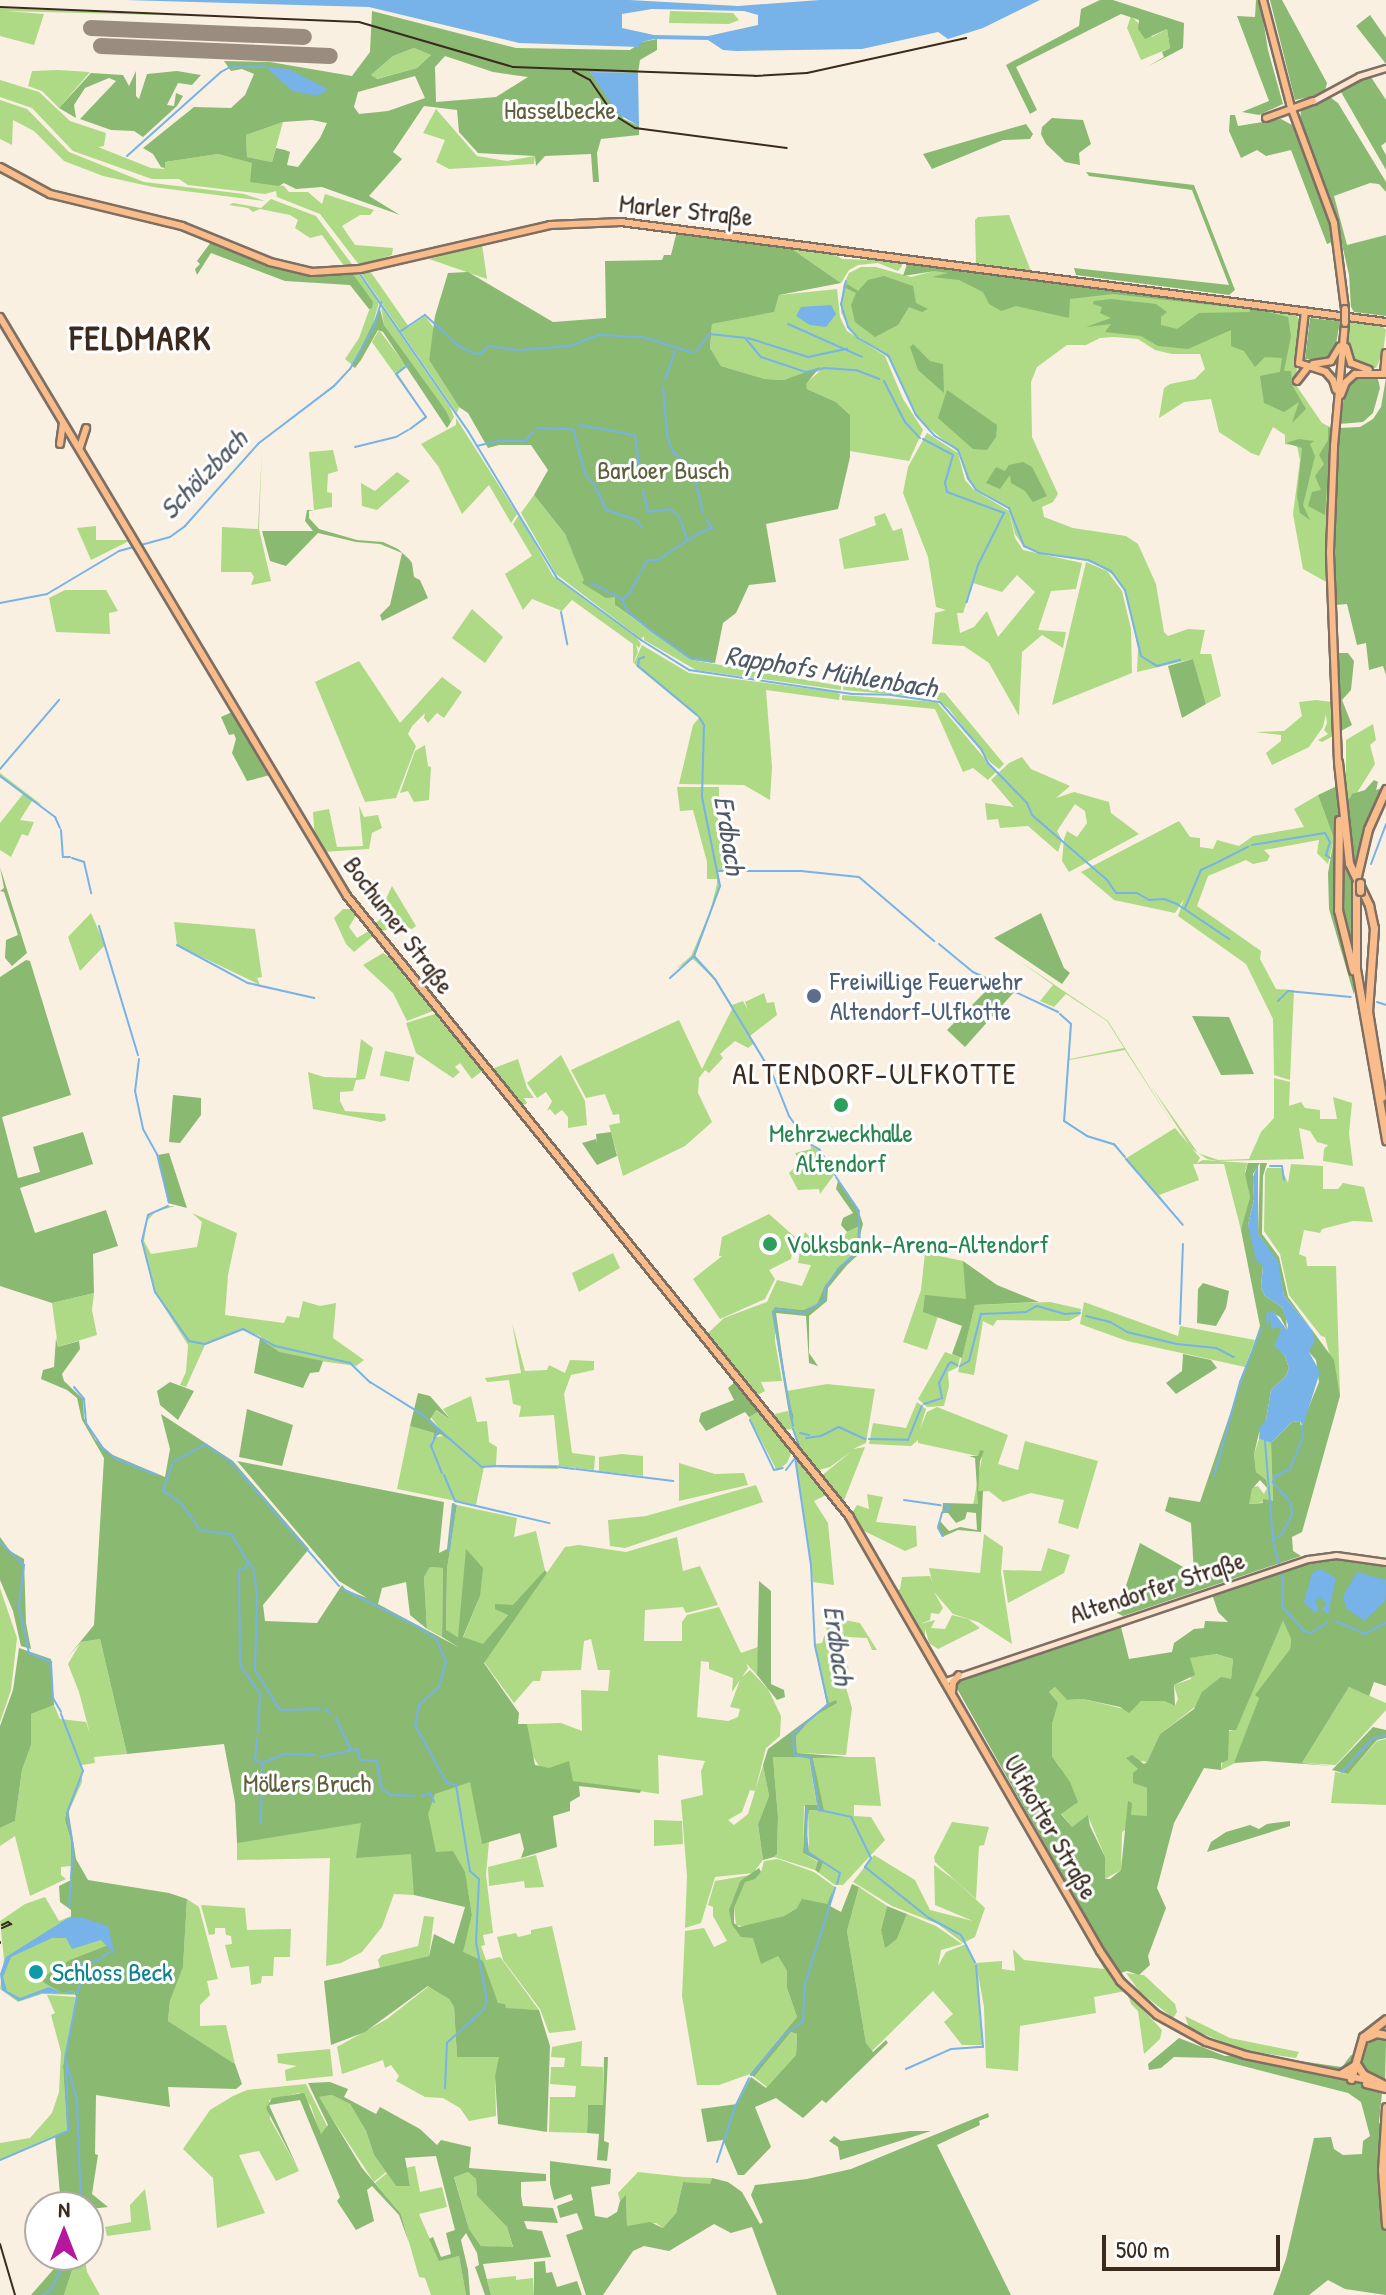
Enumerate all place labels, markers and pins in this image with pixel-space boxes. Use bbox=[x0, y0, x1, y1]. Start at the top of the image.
place label: Freiwillige Feuerwehr Altendorf-Ulfkotte bbox=[830, 965, 1023, 1026]
marker: Freiwillige Feuerwehr Altendorf-Ulfkotte bbox=[805, 987, 823, 1005]
marker: Mehrzweckhalle Altendorf bbox=[832, 1096, 850, 1114]
place label: Mehrzweckhalle Altendorf bbox=[769, 1117, 913, 1178]
place label: Volksbank-Arena-Altendorf bbox=[786, 1228, 1049, 1260]
marker: Volksbank-Arena-Altendorf bbox=[761, 1235, 779, 1253]
place label: Schloss Beck bbox=[52, 1956, 173, 1988]
marker: Schloss Beck bbox=[27, 1963, 45, 1981]

